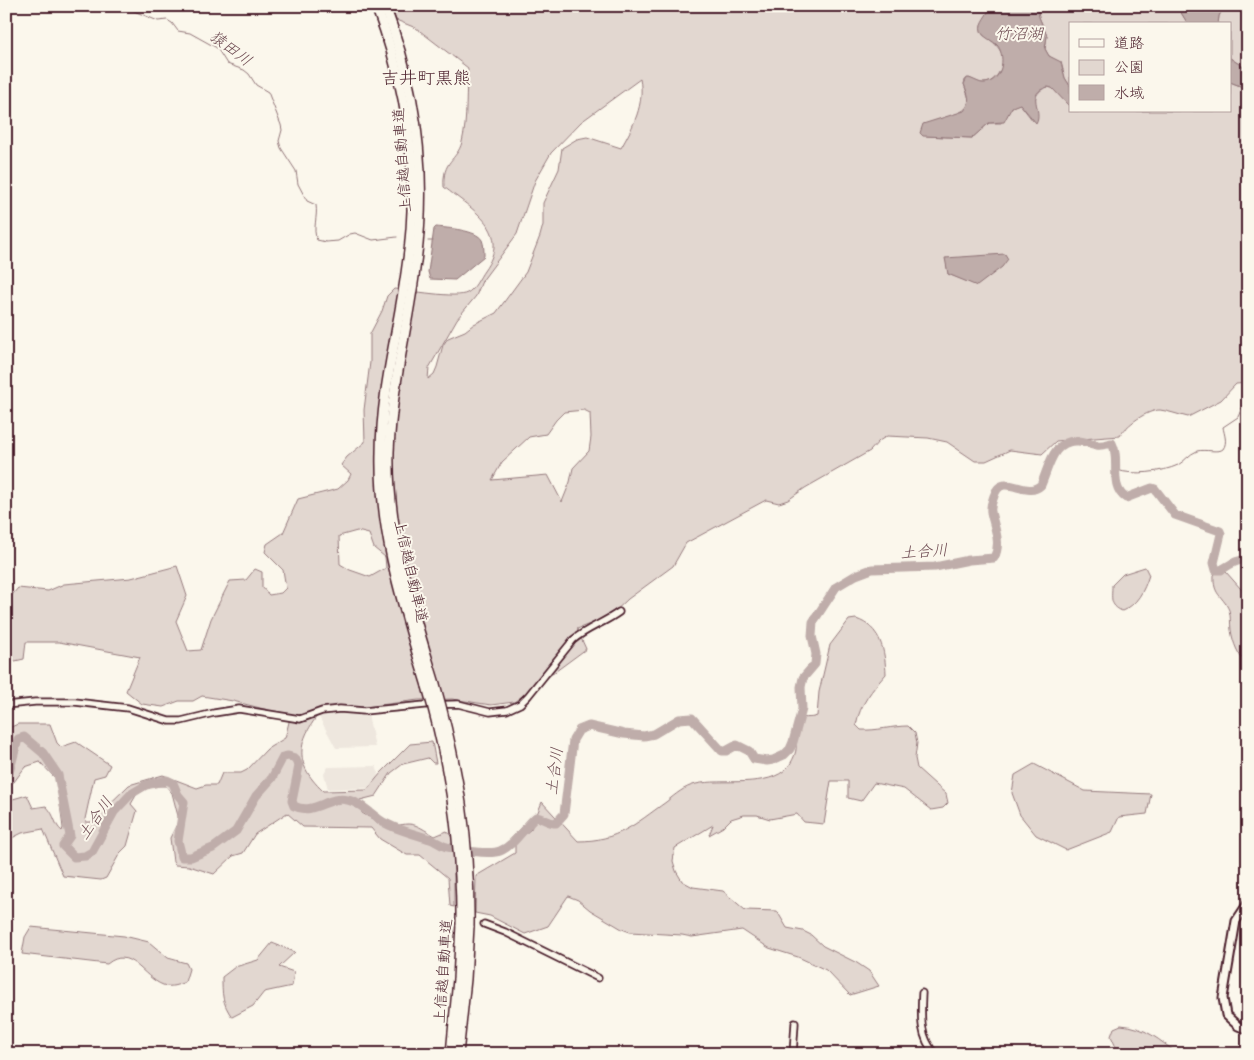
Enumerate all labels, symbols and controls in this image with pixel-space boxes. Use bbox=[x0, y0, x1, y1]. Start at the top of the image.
water label: 竹沼湖 bbox=[995, 19, 1045, 48]
water label: 猿田川 bbox=[203, 22, 259, 74]
legend bbox=[1069, 22, 1232, 112]
text: 道路 bbox=[1114, 30, 1144, 56]
text: 公園 bbox=[1114, 54, 1144, 80]
district label: 吉井町黒熊 bbox=[381, 62, 471, 94]
text: 水域 bbox=[1114, 80, 1144, 106]
street label: 上信越自動車道 bbox=[385, 107, 419, 213]
street label: 上信越自動車道 bbox=[387, 517, 435, 625]
water label: 土合川 bbox=[899, 535, 949, 567]
water label: 土合川 bbox=[537, 745, 571, 797]
water label: 土合川 bbox=[69, 790, 121, 846]
street label: 上信越自動車道 bbox=[426, 918, 460, 1024]

